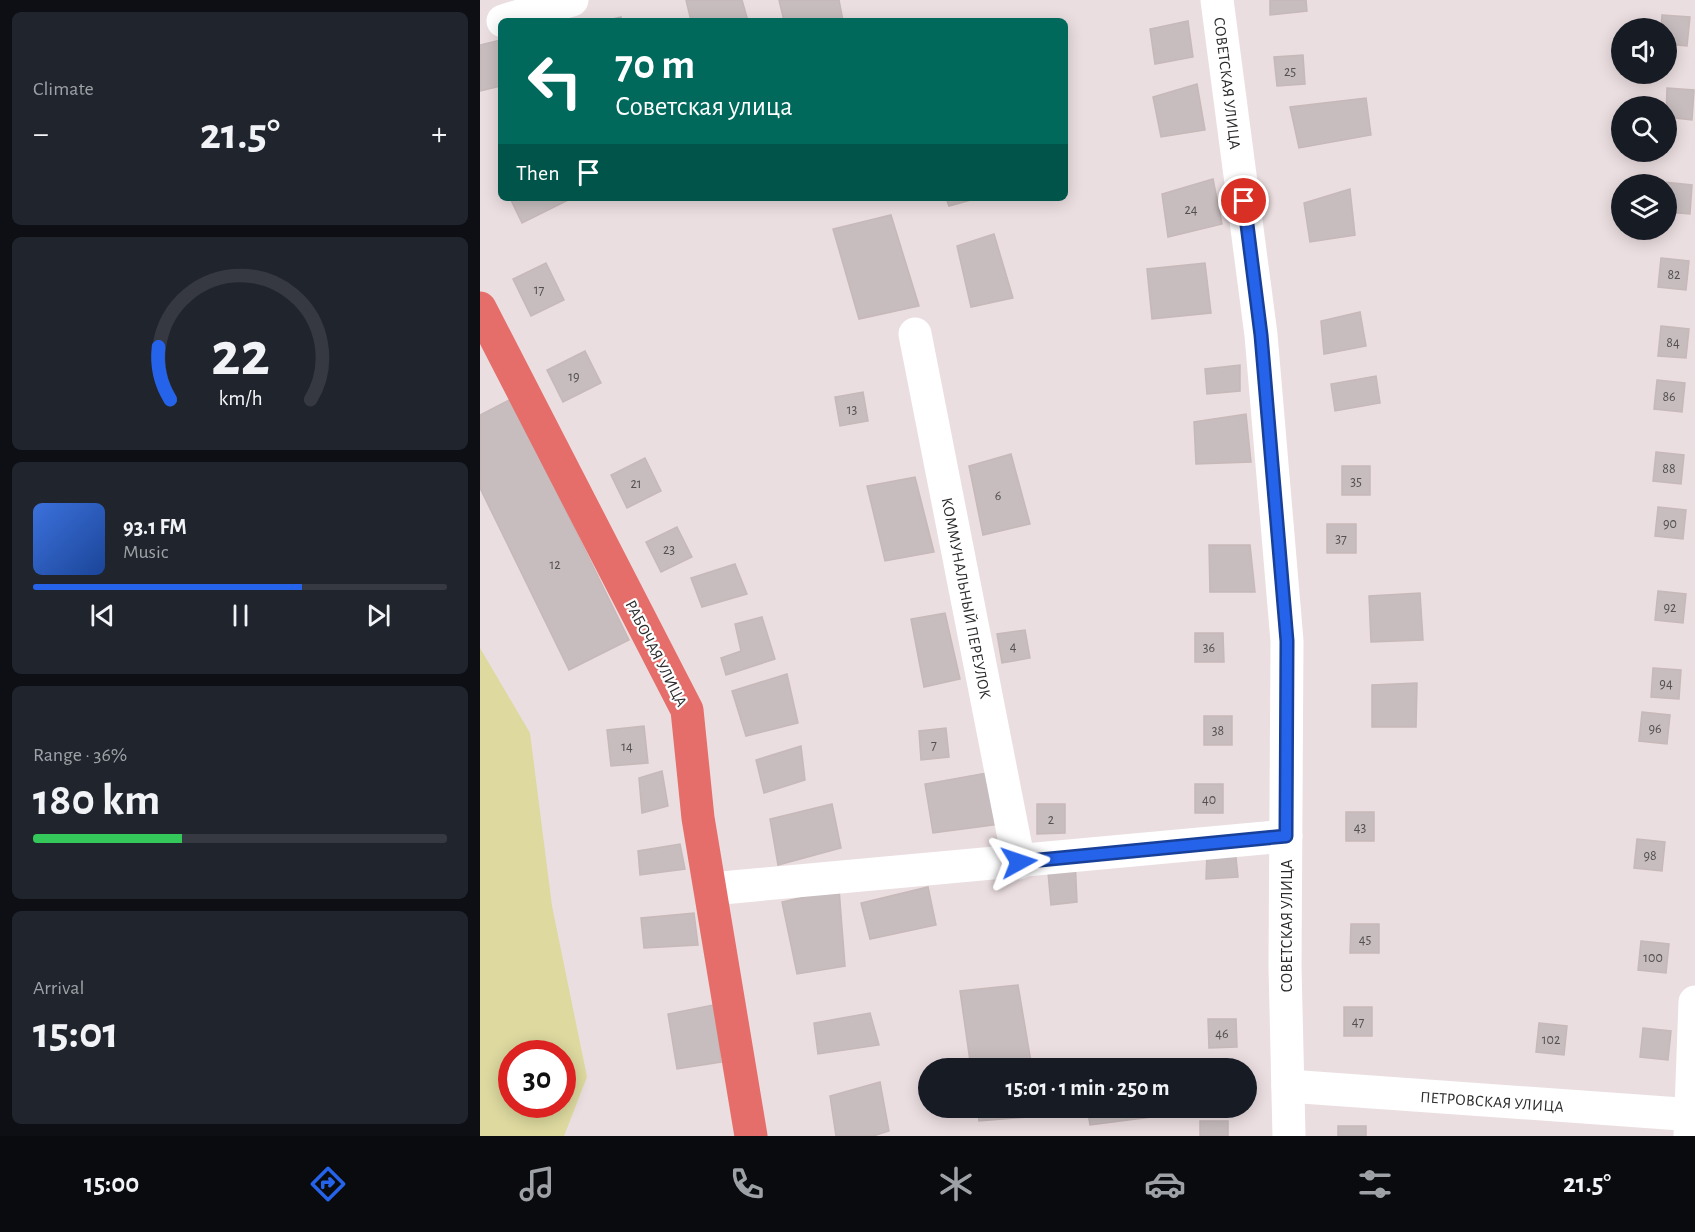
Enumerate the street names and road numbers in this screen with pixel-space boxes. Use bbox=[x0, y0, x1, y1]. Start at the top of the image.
street label: СОВЕТСКАЯ УЛИЦА bbox=[1211, 16, 1243, 151]
street label: КОММУНАЛЬНЫЙ ПЕРЕУЛОК bbox=[939, 496, 994, 700]
street label: РАБОЧАЯ УЛИЦА bbox=[622, 598, 690, 710]
street label: СОВЕТСКАЯ УЛИЦА bbox=[1279, 859, 1295, 993]
street label: ПЕТРОВСКАЯ УЛИЦА bbox=[1420, 1089, 1565, 1115]

